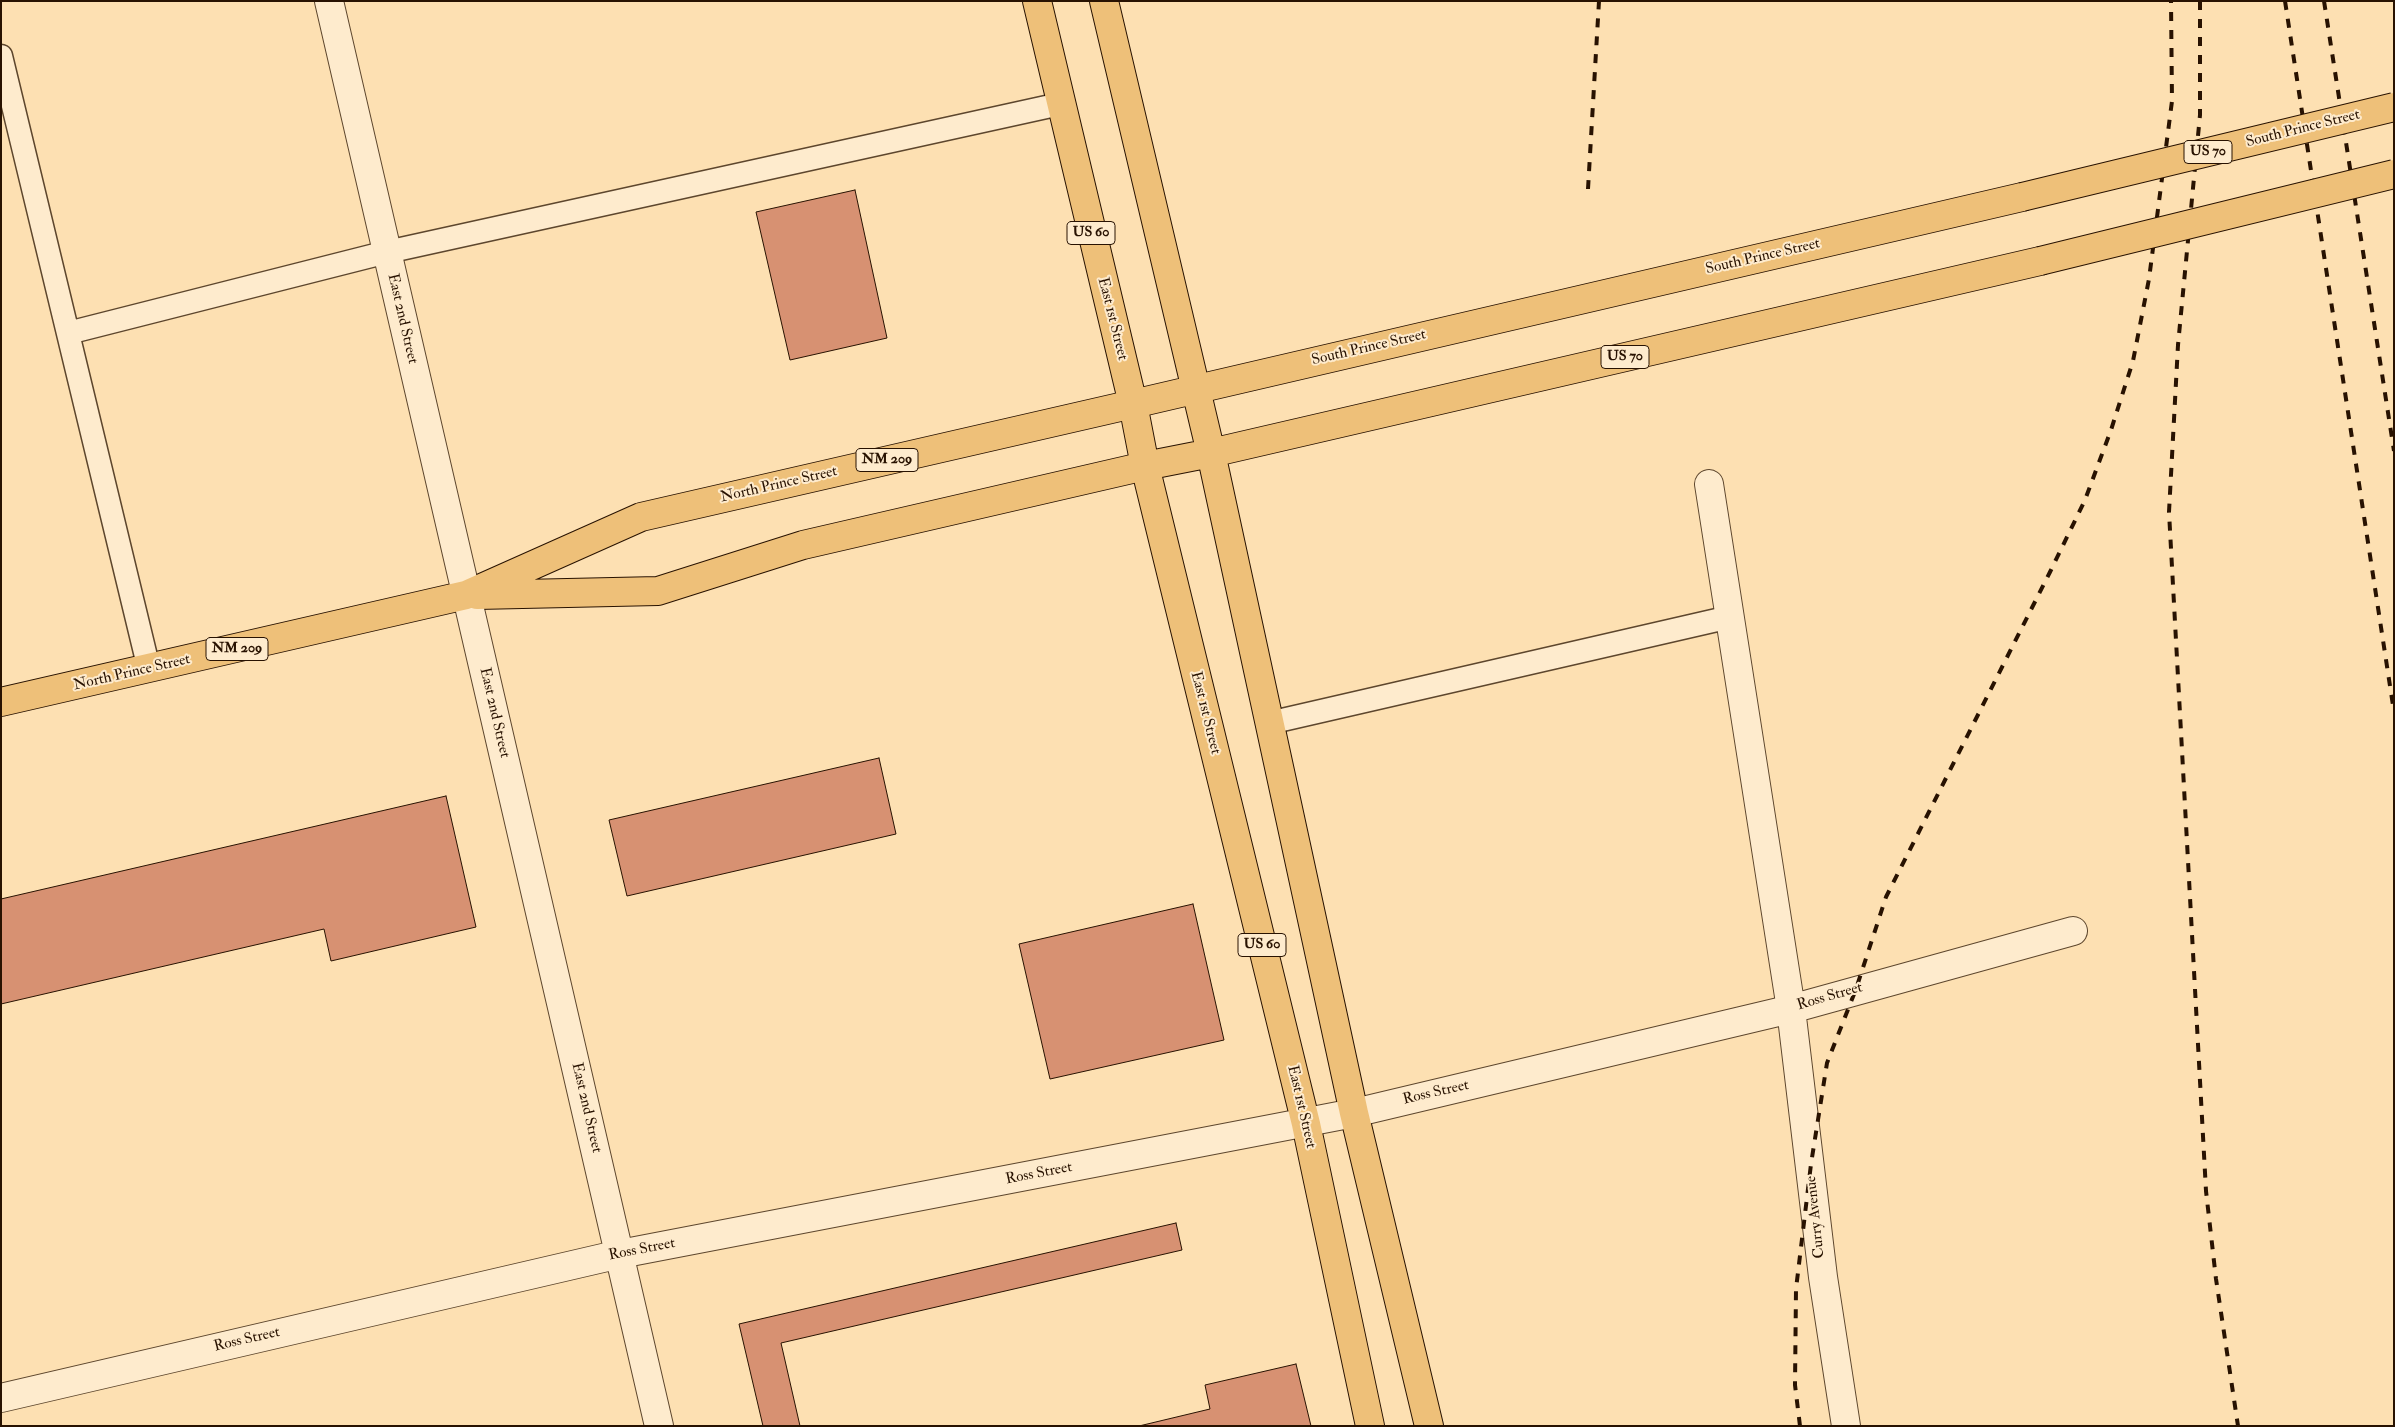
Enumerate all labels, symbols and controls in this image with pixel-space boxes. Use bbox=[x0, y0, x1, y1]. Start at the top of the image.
street label: South Prince Street bbox=[2244, 106, 2362, 152]
road number: US 70 bbox=[2184, 140, 2232, 163]
road number: US 60 bbox=[1067, 222, 1115, 244]
street label: South Prince Street bbox=[1704, 235, 1822, 279]
street label: East 2nd Street bbox=[383, 272, 421, 366]
street label: East 1st Street bbox=[1093, 276, 1131, 362]
street label: South Prince Street bbox=[1310, 326, 1428, 370]
road number: US 70 bbox=[1601, 346, 1649, 368]
road number: NM 209 bbox=[856, 448, 918, 472]
street label: North Prince Street bbox=[719, 463, 839, 507]
road number: NM 209 bbox=[206, 638, 268, 661]
street label: North Prince Street bbox=[72, 651, 192, 695]
street label: East 2nd Street bbox=[475, 666, 513, 760]
street label: East 1st Street bbox=[1186, 670, 1224, 756]
road number: US 60 bbox=[1238, 934, 1286, 956]
street label: Ross Street bbox=[1795, 979, 1865, 1015]
street label: East 2nd Street bbox=[567, 1061, 605, 1155]
street label: East 1st Street bbox=[1283, 1064, 1319, 1150]
street label: Ross Street bbox=[1401, 1077, 1471, 1109]
street label: Ross Street bbox=[1004, 1159, 1074, 1189]
street label: Curry Avenue bbox=[1803, 1175, 1829, 1259]
street label: Ross Street bbox=[607, 1235, 677, 1265]
street label: Ross Street bbox=[212, 1324, 282, 1356]

